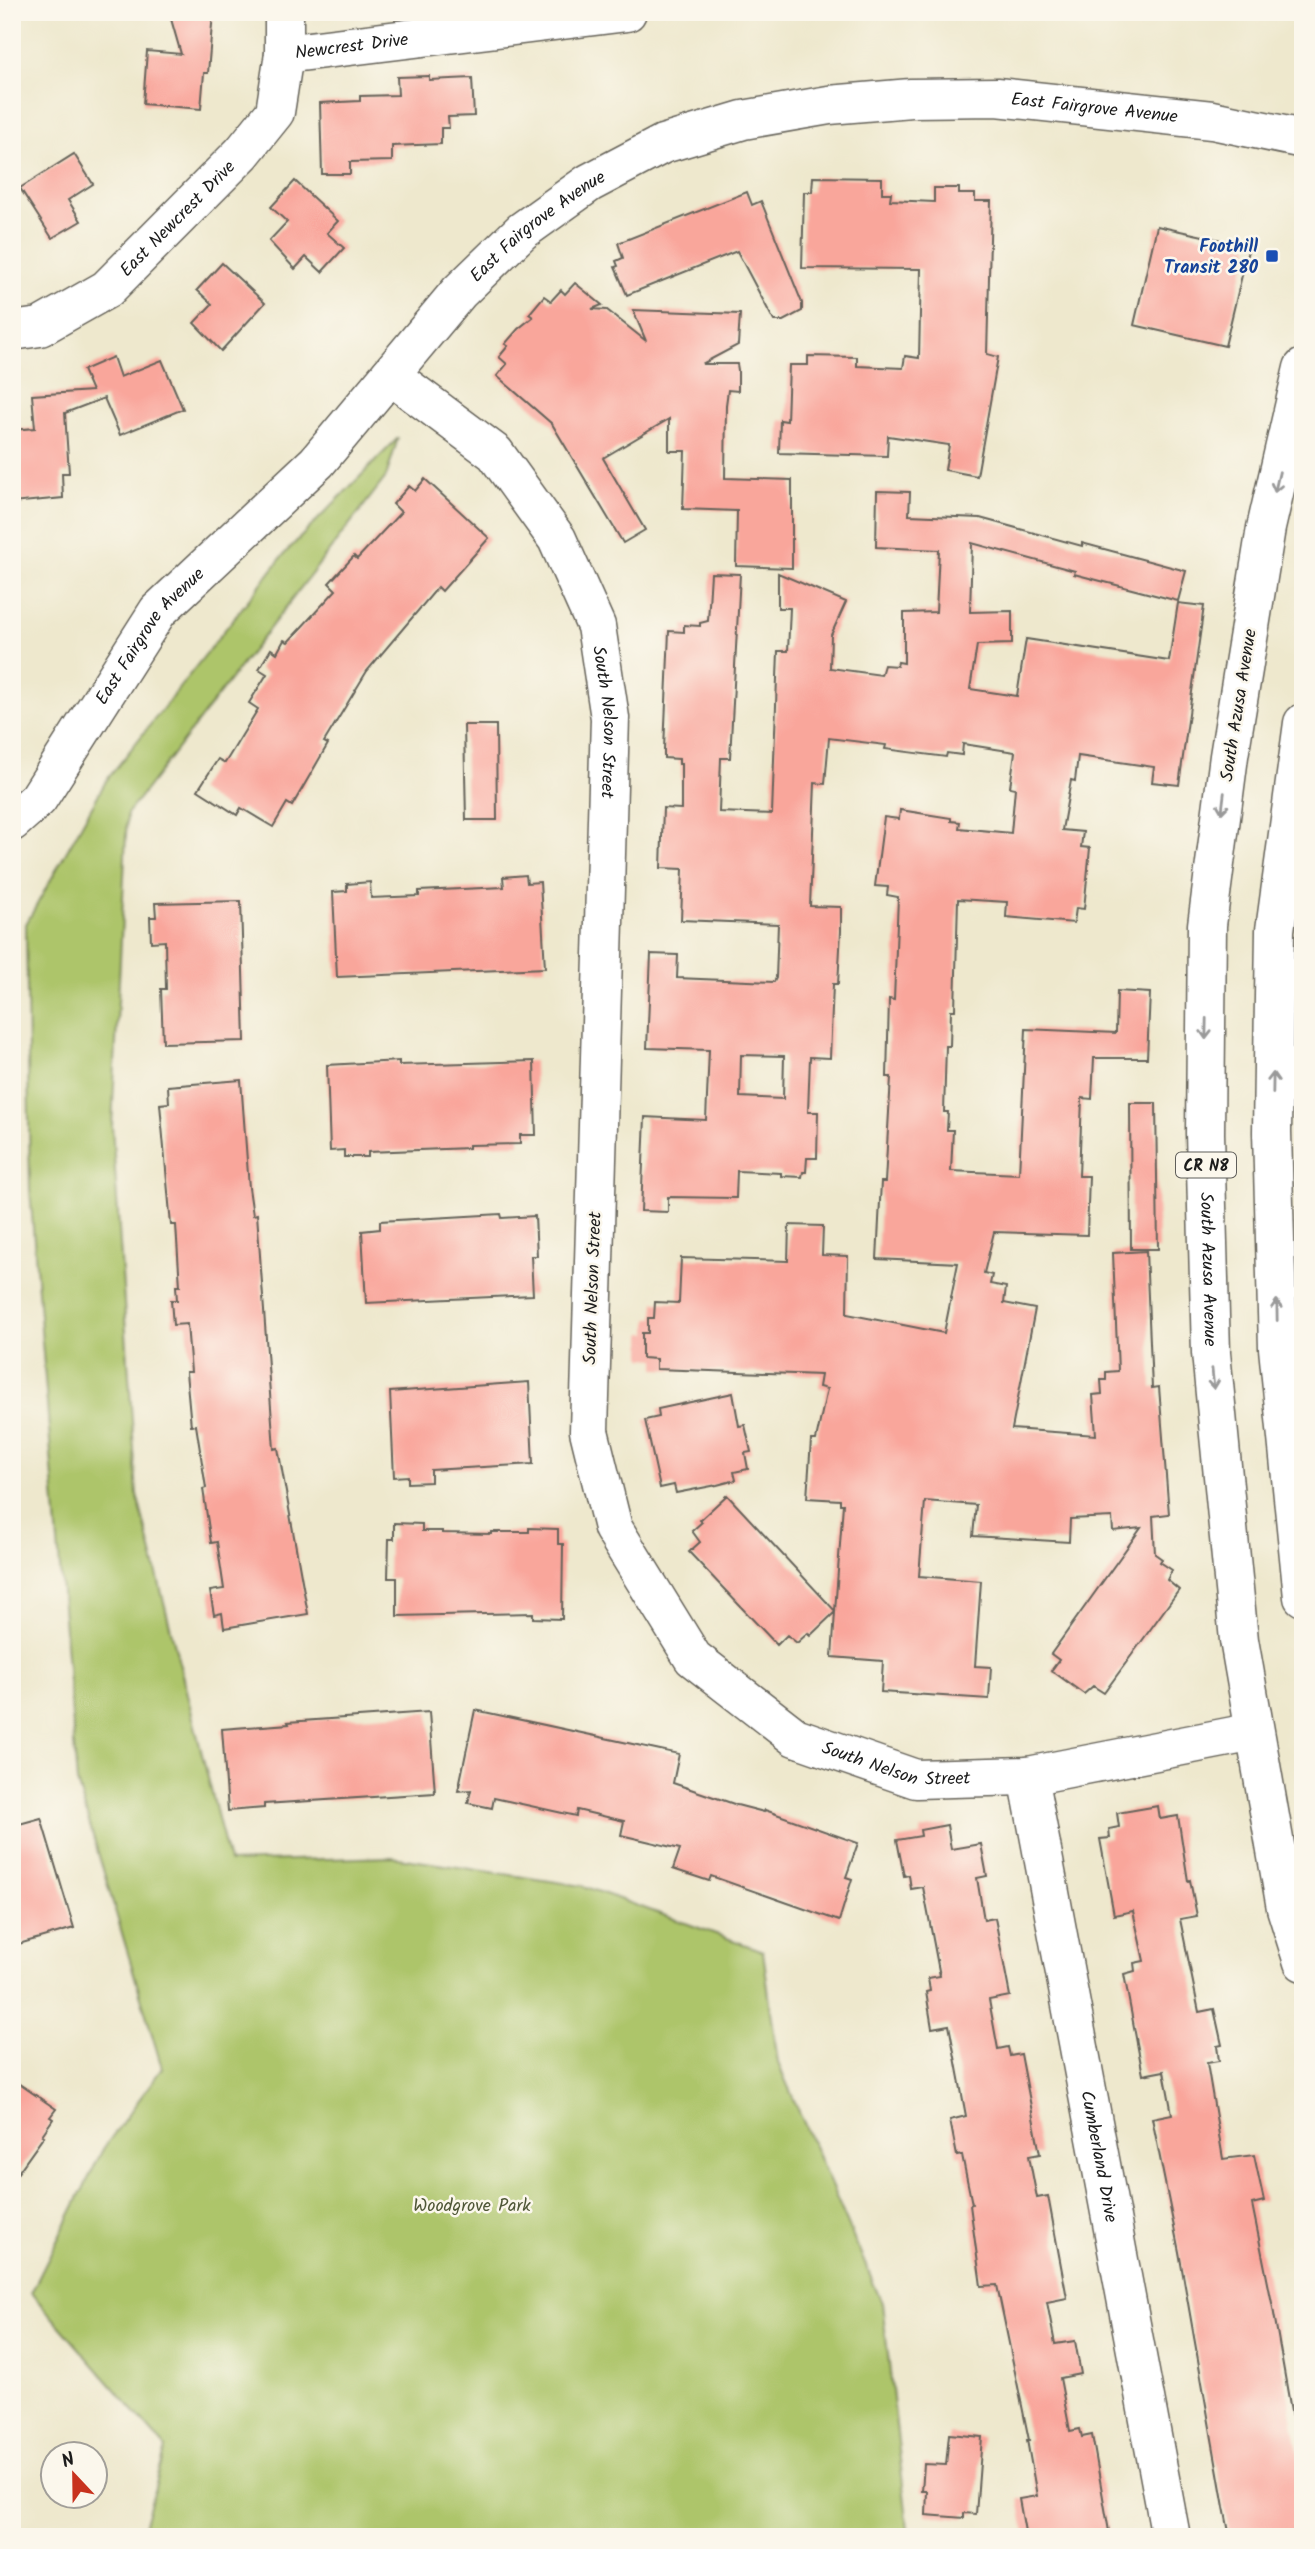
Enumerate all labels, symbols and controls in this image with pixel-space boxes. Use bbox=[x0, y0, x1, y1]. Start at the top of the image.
street label: Newcrest Drive bbox=[293, 26, 410, 69]
street label: East Fairgrove Avenue bbox=[1009, 86, 1179, 132]
street label: East Newcrest Drive bbox=[113, 154, 243, 284]
street label: East Fairgrove Avenue bbox=[464, 164, 611, 290]
place label: Foothill Transit 280 bbox=[1164, 233, 1259, 283]
marker: Foothill Transit 280 bbox=[1264, 248, 1280, 264]
one-way arrow bbox=[1270, 470, 1283, 493]
street label: East Fairgrove Avenue bbox=[89, 561, 212, 711]
street label: South Azusa Avenue bbox=[1213, 627, 1266, 784]
street label: South Nelson Street bbox=[583, 644, 623, 800]
one-way arrow bbox=[1216, 791, 1229, 814]
one-way arrow bbox=[1199, 1018, 1213, 1041]
one-way arrow bbox=[1266, 1071, 1280, 1094]
road number: CR N8 bbox=[1176, 1152, 1236, 1177]
street label: South Azusa Avenue bbox=[1191, 1192, 1224, 1347]
street label: South Nelson Street bbox=[576, 1210, 611, 1365]
one-way arrow bbox=[1270, 1299, 1283, 1322]
one-way arrow bbox=[1207, 1367, 1220, 1390]
street label: South Nelson Street bbox=[817, 1734, 972, 1795]
street label: Cumberland Drive bbox=[1071, 2088, 1125, 2225]
park label: Woodgrove Park bbox=[413, 2192, 531, 2221]
north arrow bbox=[38, 2440, 108, 2510]
text: N bbox=[57, 2445, 80, 2477]

